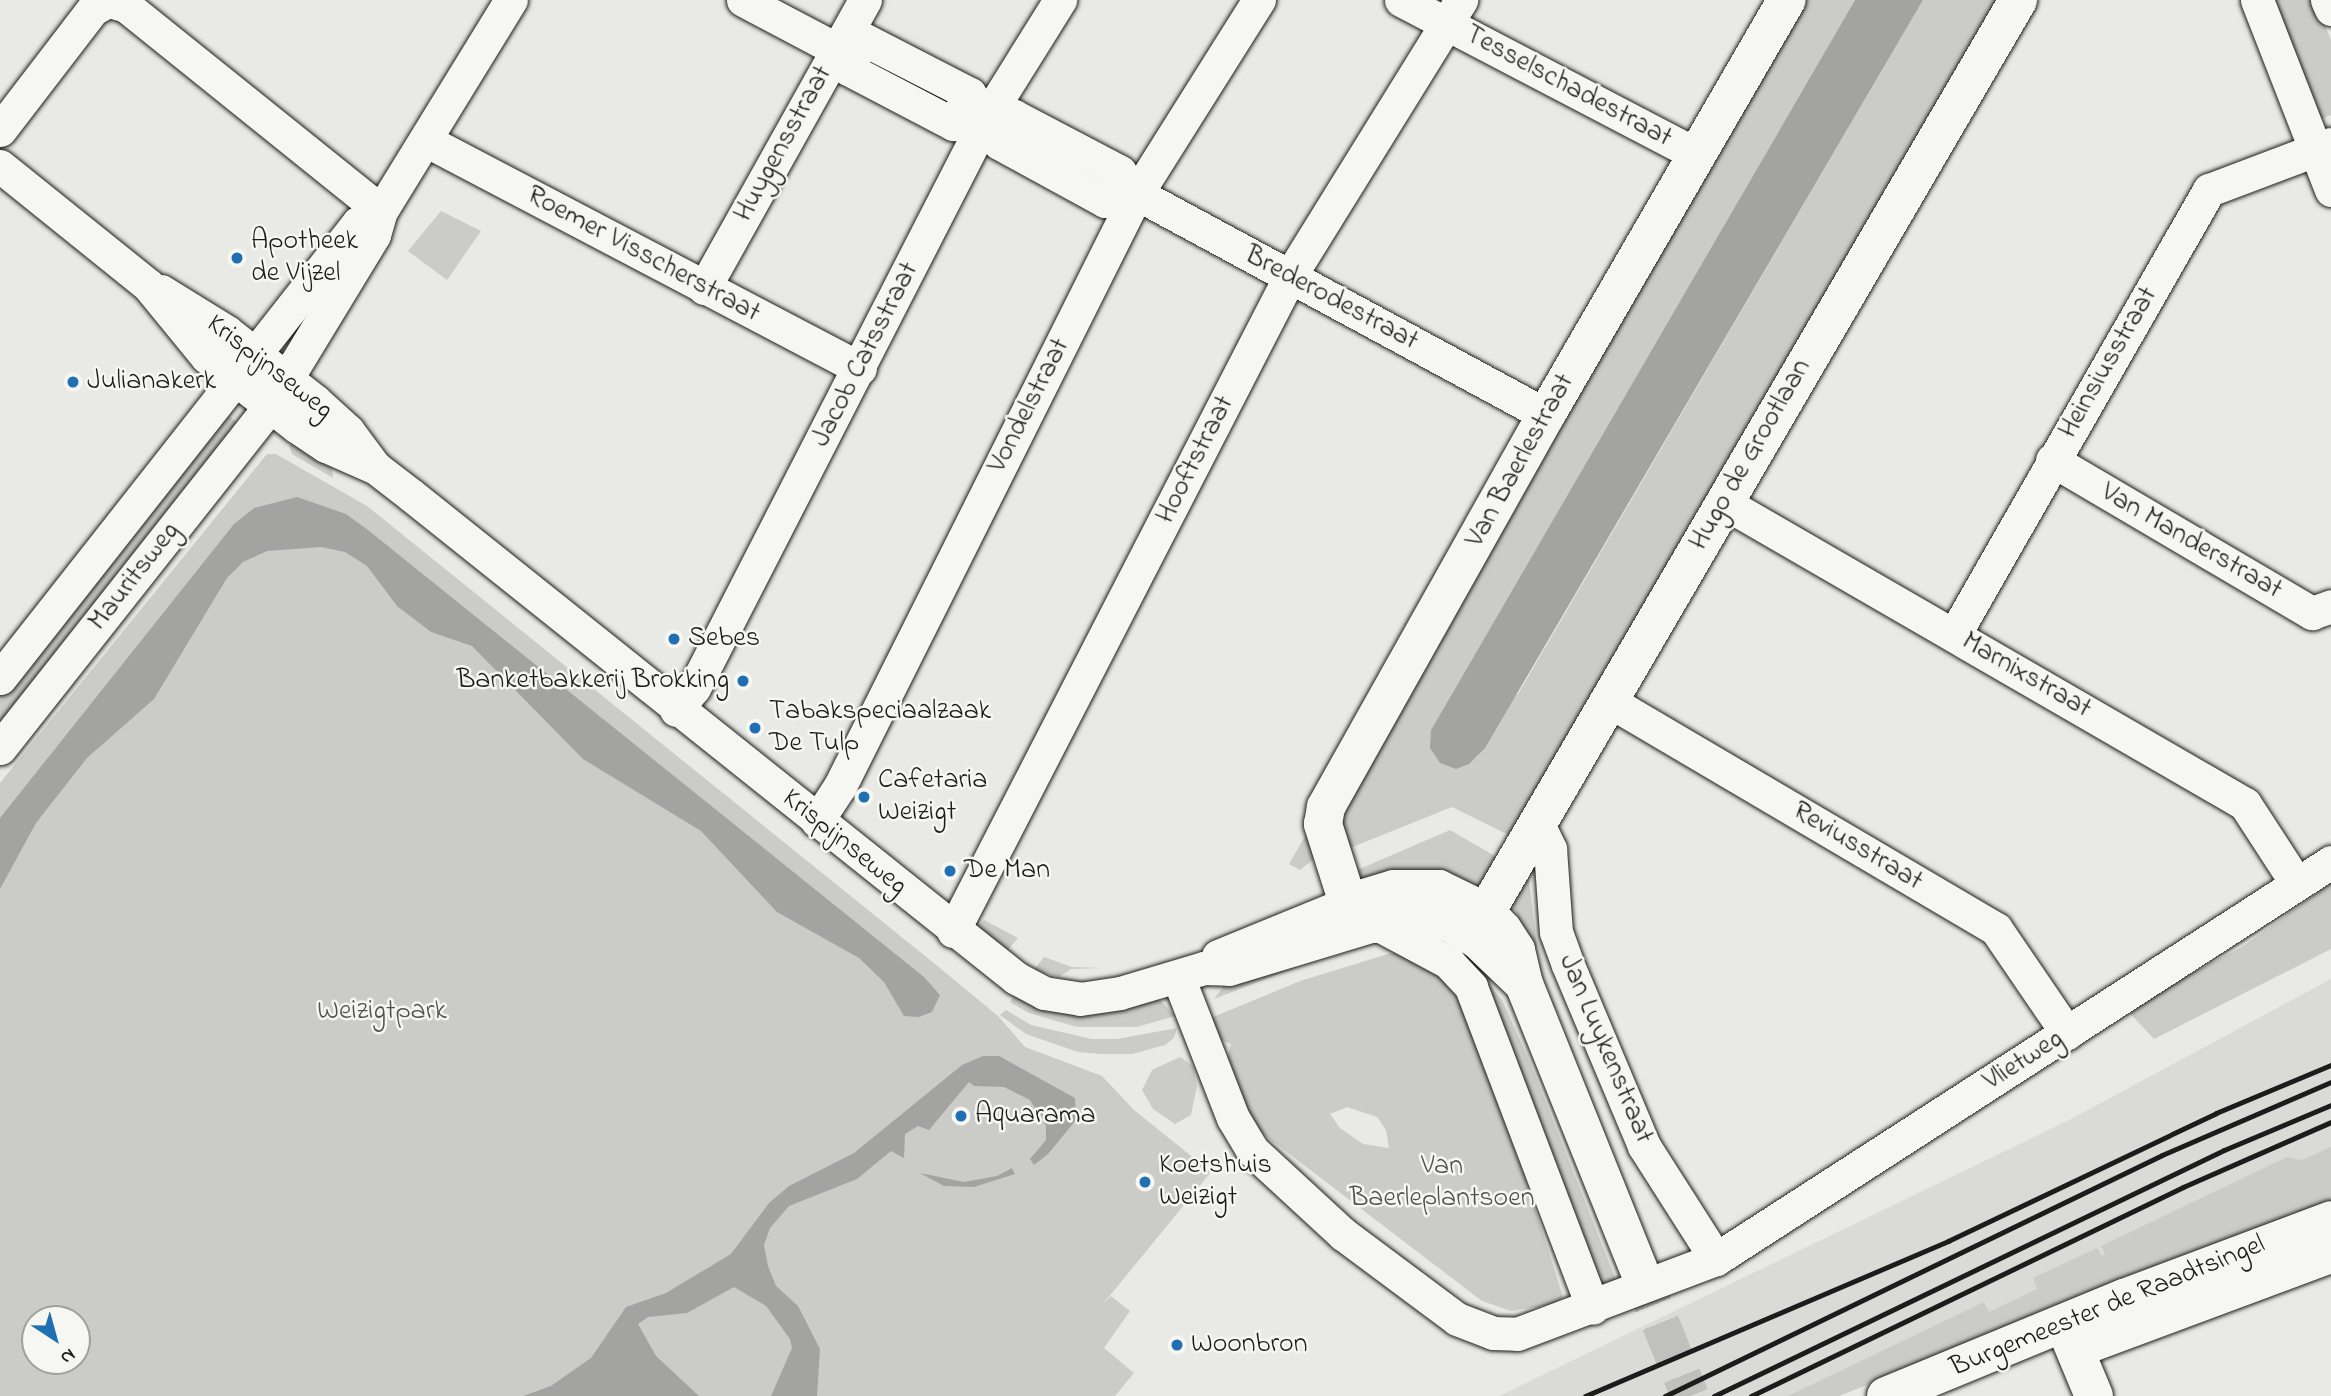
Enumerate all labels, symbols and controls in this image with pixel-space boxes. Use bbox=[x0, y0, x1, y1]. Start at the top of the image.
street label: Tesselschadestraat bbox=[1459, 18, 1677, 156]
street label: Huygensstraat bbox=[727, 60, 841, 228]
street label: Roemer Visscherstraat bbox=[521, 179, 765, 331]
place label: Apotheek de Vijzel bbox=[251, 225, 358, 291]
street label: Brederodestraat bbox=[1238, 239, 1424, 359]
marker: Apotheek de Vijzel bbox=[229, 250, 245, 266]
street label: Jacob Catsstraat bbox=[805, 257, 927, 453]
street label: Heinsiusstraat bbox=[2052, 281, 2166, 445]
street label: Krispijnseweg bbox=[199, 308, 339, 428]
street label: Vondelstraat bbox=[982, 333, 1078, 479]
street label: Hugo de Grootlaan bbox=[1683, 353, 1819, 557]
place label: Julianakerk bbox=[87, 365, 216, 399]
street label: Van Baerlestraat bbox=[1459, 368, 1583, 554]
marker: Julianakerk bbox=[65, 374, 81, 390]
street label: Hooftstraat bbox=[1150, 391, 1242, 529]
street label: Van Manderstraat bbox=[2094, 476, 2288, 608]
street label: Mauritsweg bbox=[82, 516, 188, 638]
place label: Sebes bbox=[688, 622, 760, 656]
street label: Marnixstraat bbox=[1955, 625, 2097, 727]
marker: Sebes bbox=[666, 631, 682, 647]
place label: Banketbakkerij Brokking bbox=[457, 664, 729, 698]
marker: Banketbakkerij Brokking bbox=[735, 673, 751, 689]
place label: Tabakspeciaalzaak De Tulp bbox=[769, 695, 991, 761]
marker: Tabakspeciaalzaak De Tulp bbox=[747, 720, 763, 736]
place label: Cafetaria Weizigt bbox=[878, 764, 987, 830]
street label: Krispijnseweg bbox=[775, 782, 913, 904]
marker: Cafetaria Weizigt bbox=[856, 789, 872, 805]
street label: Reviusstraat bbox=[1786, 795, 1928, 899]
place label: De Man bbox=[964, 854, 1050, 888]
marker: De Man bbox=[942, 863, 958, 879]
street label: Jan Luykenstraat bbox=[1550, 949, 1660, 1149]
park label: Weizigtpark bbox=[317, 995, 447, 1029]
street label: Vlietweg bbox=[1978, 1023, 2070, 1099]
place label: Aquarama bbox=[975, 1099, 1096, 1133]
marker: Aquarama bbox=[953, 1108, 969, 1124]
place label: Koetshuis Weizigt bbox=[1159, 1149, 1272, 1215]
park label: Van Baerleplantsoen bbox=[1349, 1150, 1535, 1216]
marker: Koetshuis Weizigt bbox=[1137, 1174, 1153, 1190]
street label: Burgemeester de Raadtsingel bbox=[1946, 1228, 2270, 1386]
north arrow bbox=[21, 1305, 91, 1375]
place label: Woonbron bbox=[1191, 1328, 1307, 1362]
marker: Woonbron bbox=[1169, 1337, 1185, 1353]
text: N bbox=[54, 1341, 81, 1370]

